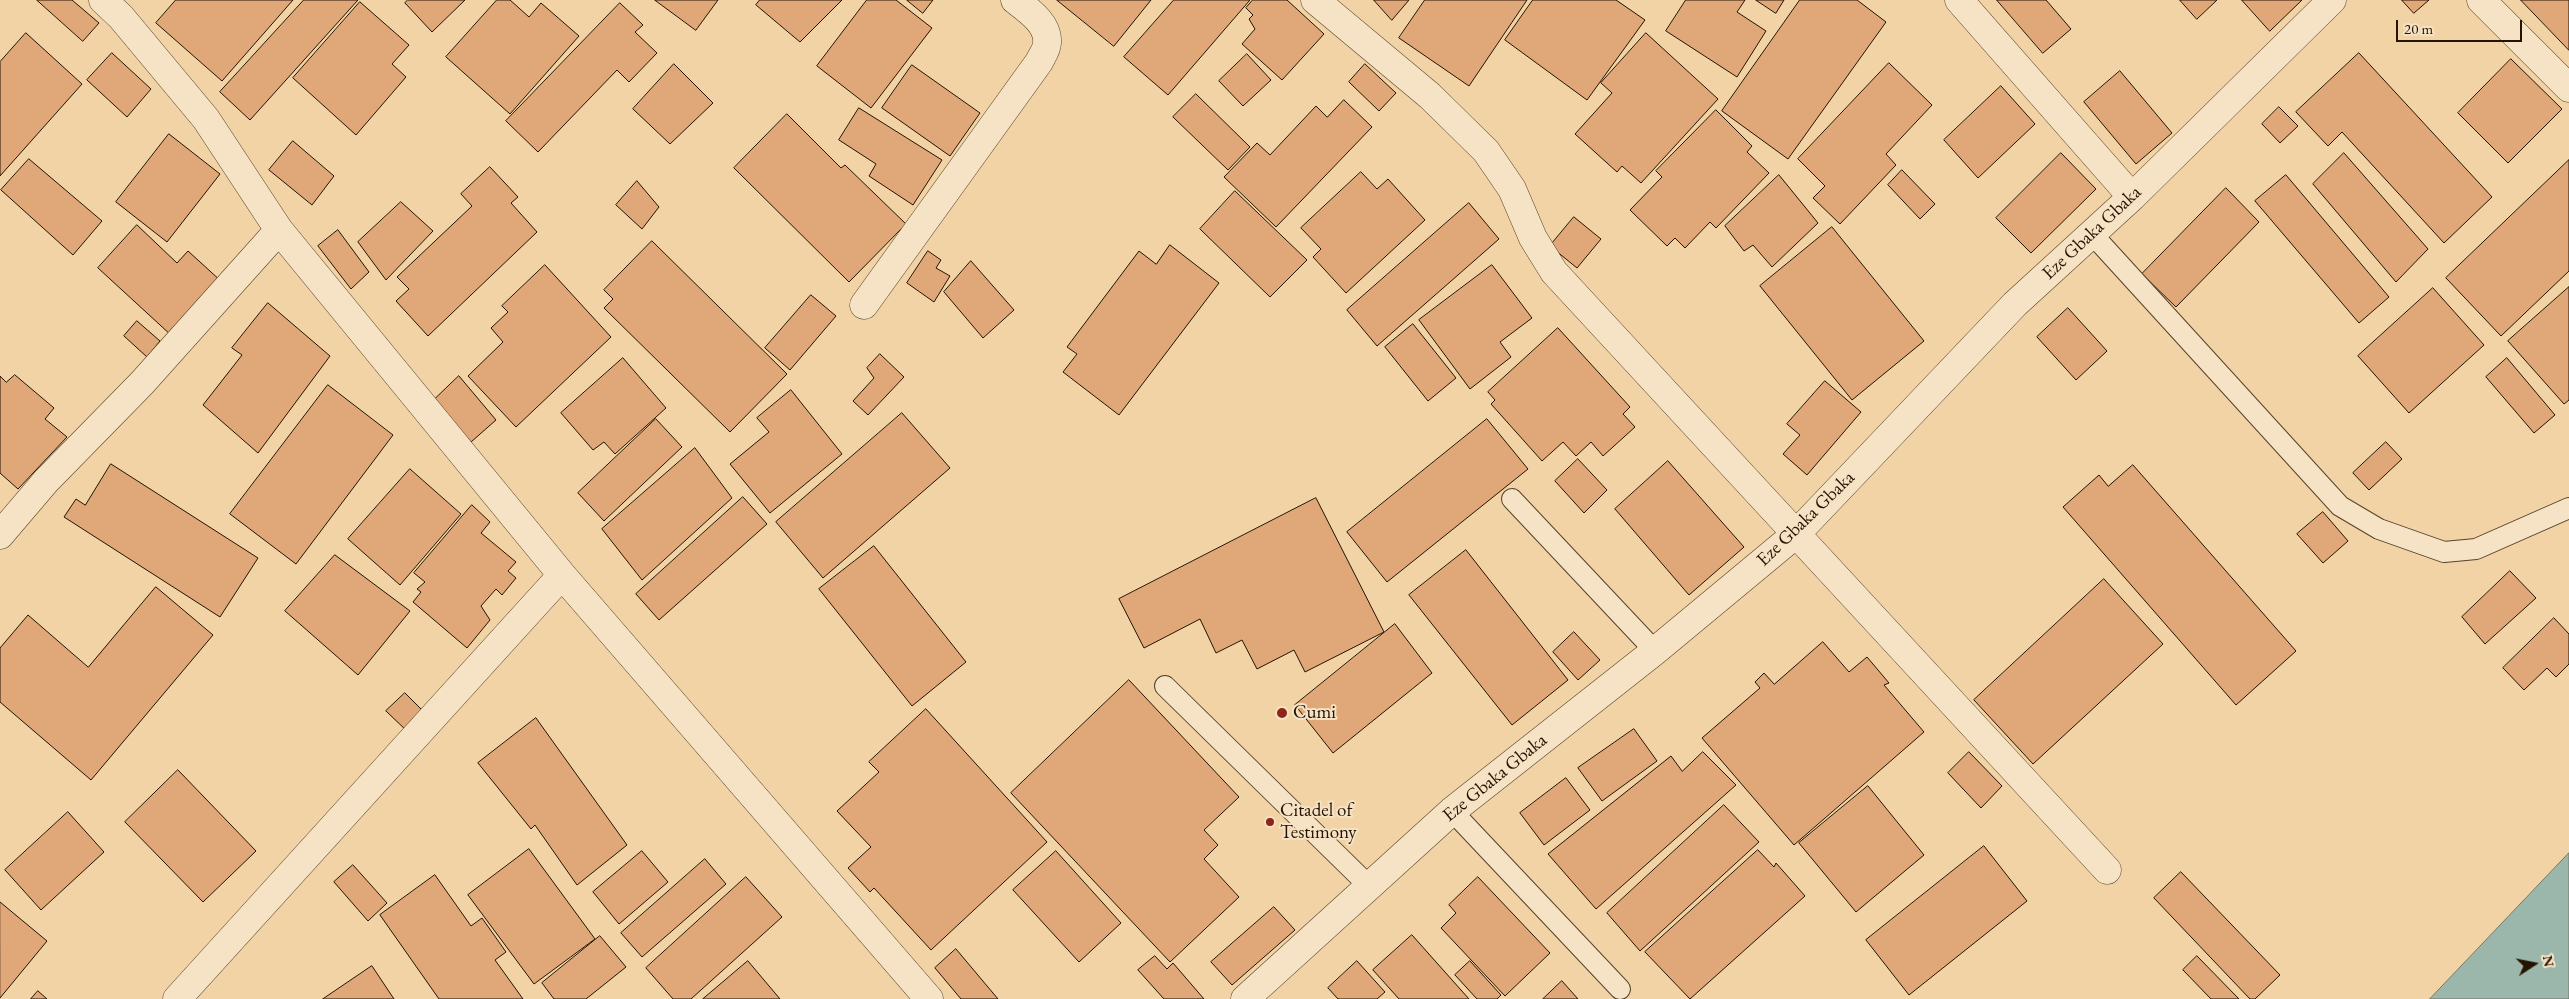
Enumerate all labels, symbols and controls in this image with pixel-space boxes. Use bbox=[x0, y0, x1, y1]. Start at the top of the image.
scale bar bbox=[2399, 10, 2525, 42]
text: 20 m bbox=[2404, 19, 2433, 38]
street label: Eze Gbaka Gbaka bbox=[2038, 181, 2146, 285]
street label: Eze Gbaka Gbaka bbox=[1752, 466, 1860, 572]
place label: Cumi bbox=[1293, 702, 1336, 724]
marker: Cumi bbox=[1275, 706, 1289, 720]
street label: Eze Gbaka Gbaka bbox=[1438, 729, 1552, 827]
place label: Citadel of Testimony bbox=[1280, 800, 1357, 844]
marker: Citadel of Testimony bbox=[1264, 816, 1276, 828]
north arrow bbox=[2509, 939, 2559, 989]
text: N bbox=[2539, 954, 2559, 968]

